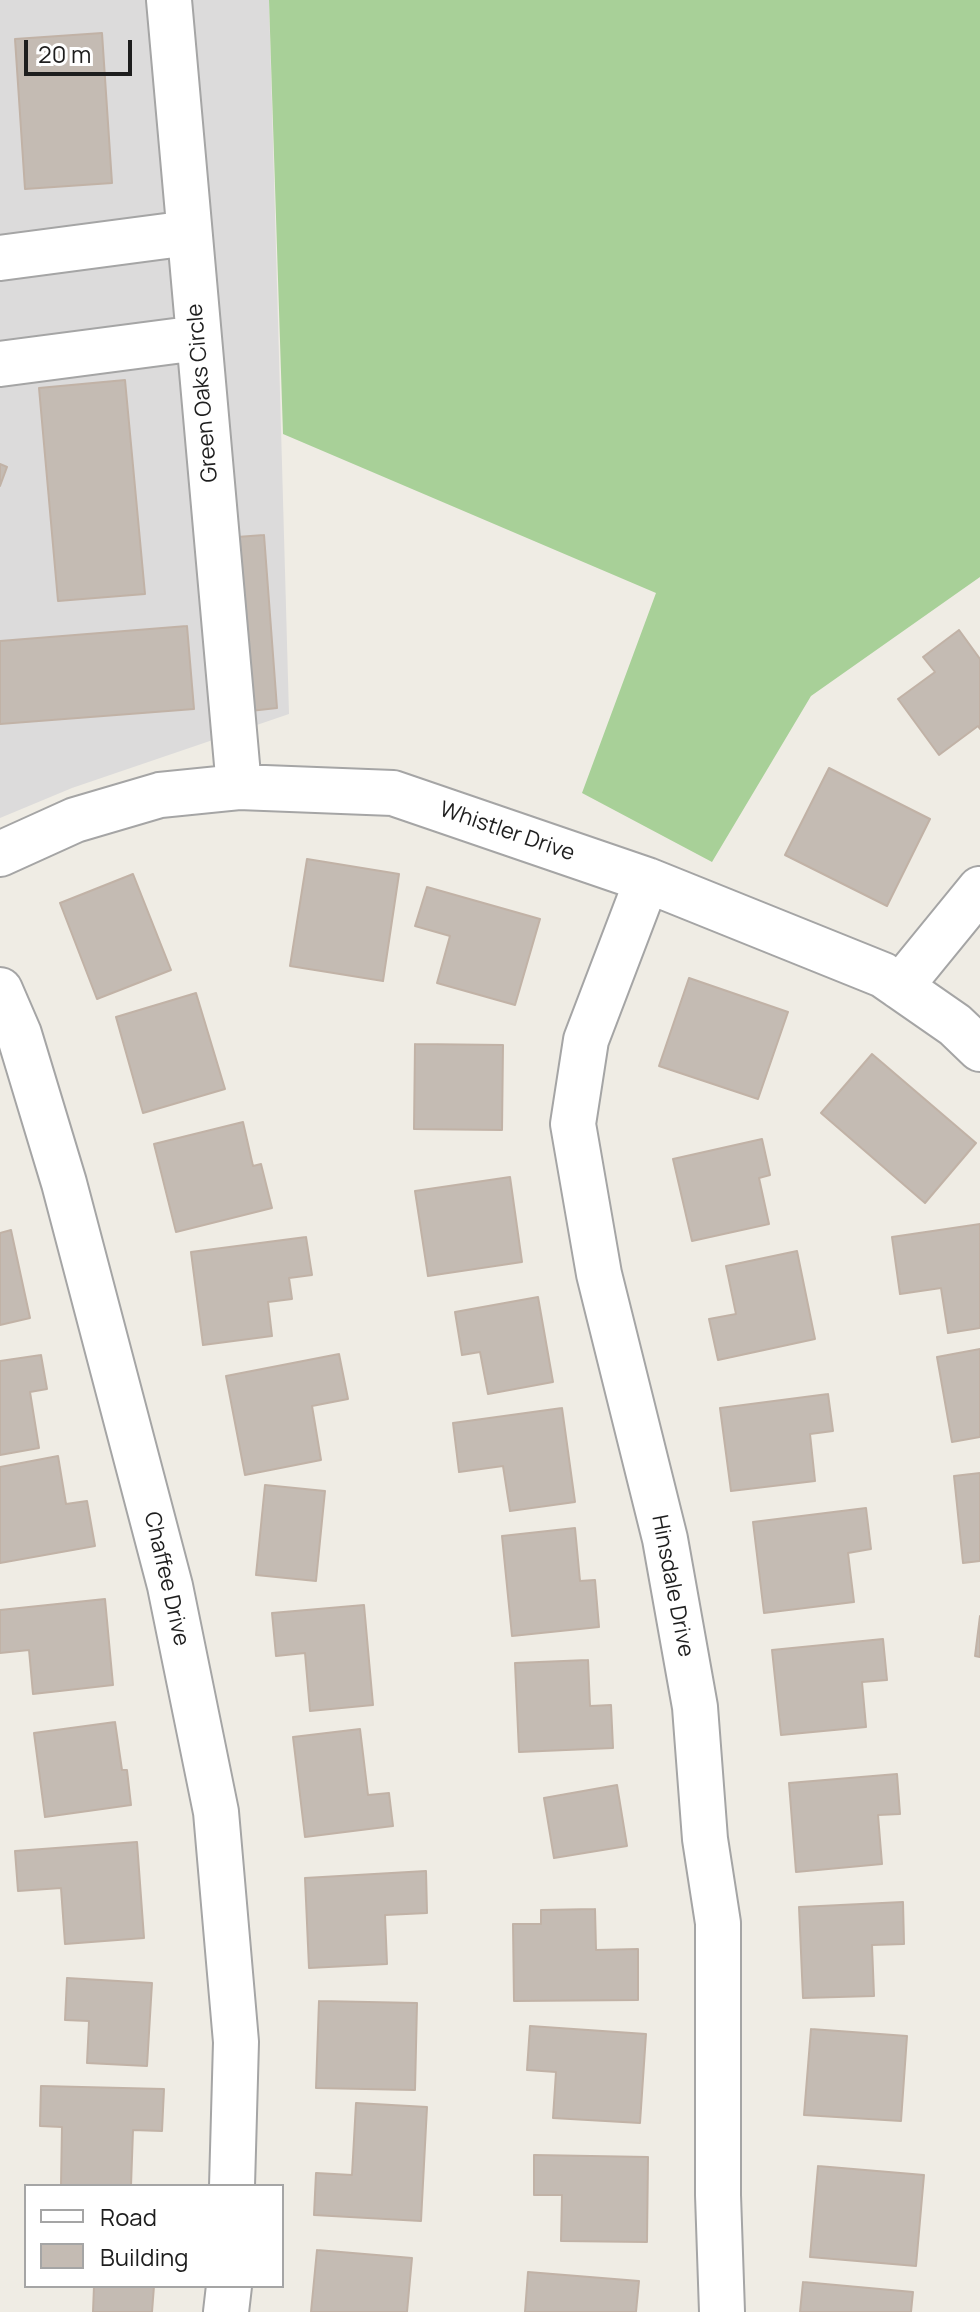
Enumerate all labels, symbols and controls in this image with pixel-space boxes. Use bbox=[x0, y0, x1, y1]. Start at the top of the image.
scale bar bbox=[28, 24, 136, 74]
text: 20 m bbox=[38, 37, 91, 70]
street label: Green Oaks Circle bbox=[182, 303, 224, 483]
street label: Whistler Drive bbox=[436, 797, 578, 867]
street label: Chaffee Drive bbox=[138, 1509, 194, 1649]
street label: Hinsdale Drive bbox=[645, 1513, 699, 1659]
legend bbox=[24, 2184, 284, 2288]
text: Road bbox=[100, 2200, 157, 2233]
text: Building bbox=[100, 2240, 188, 2273]

